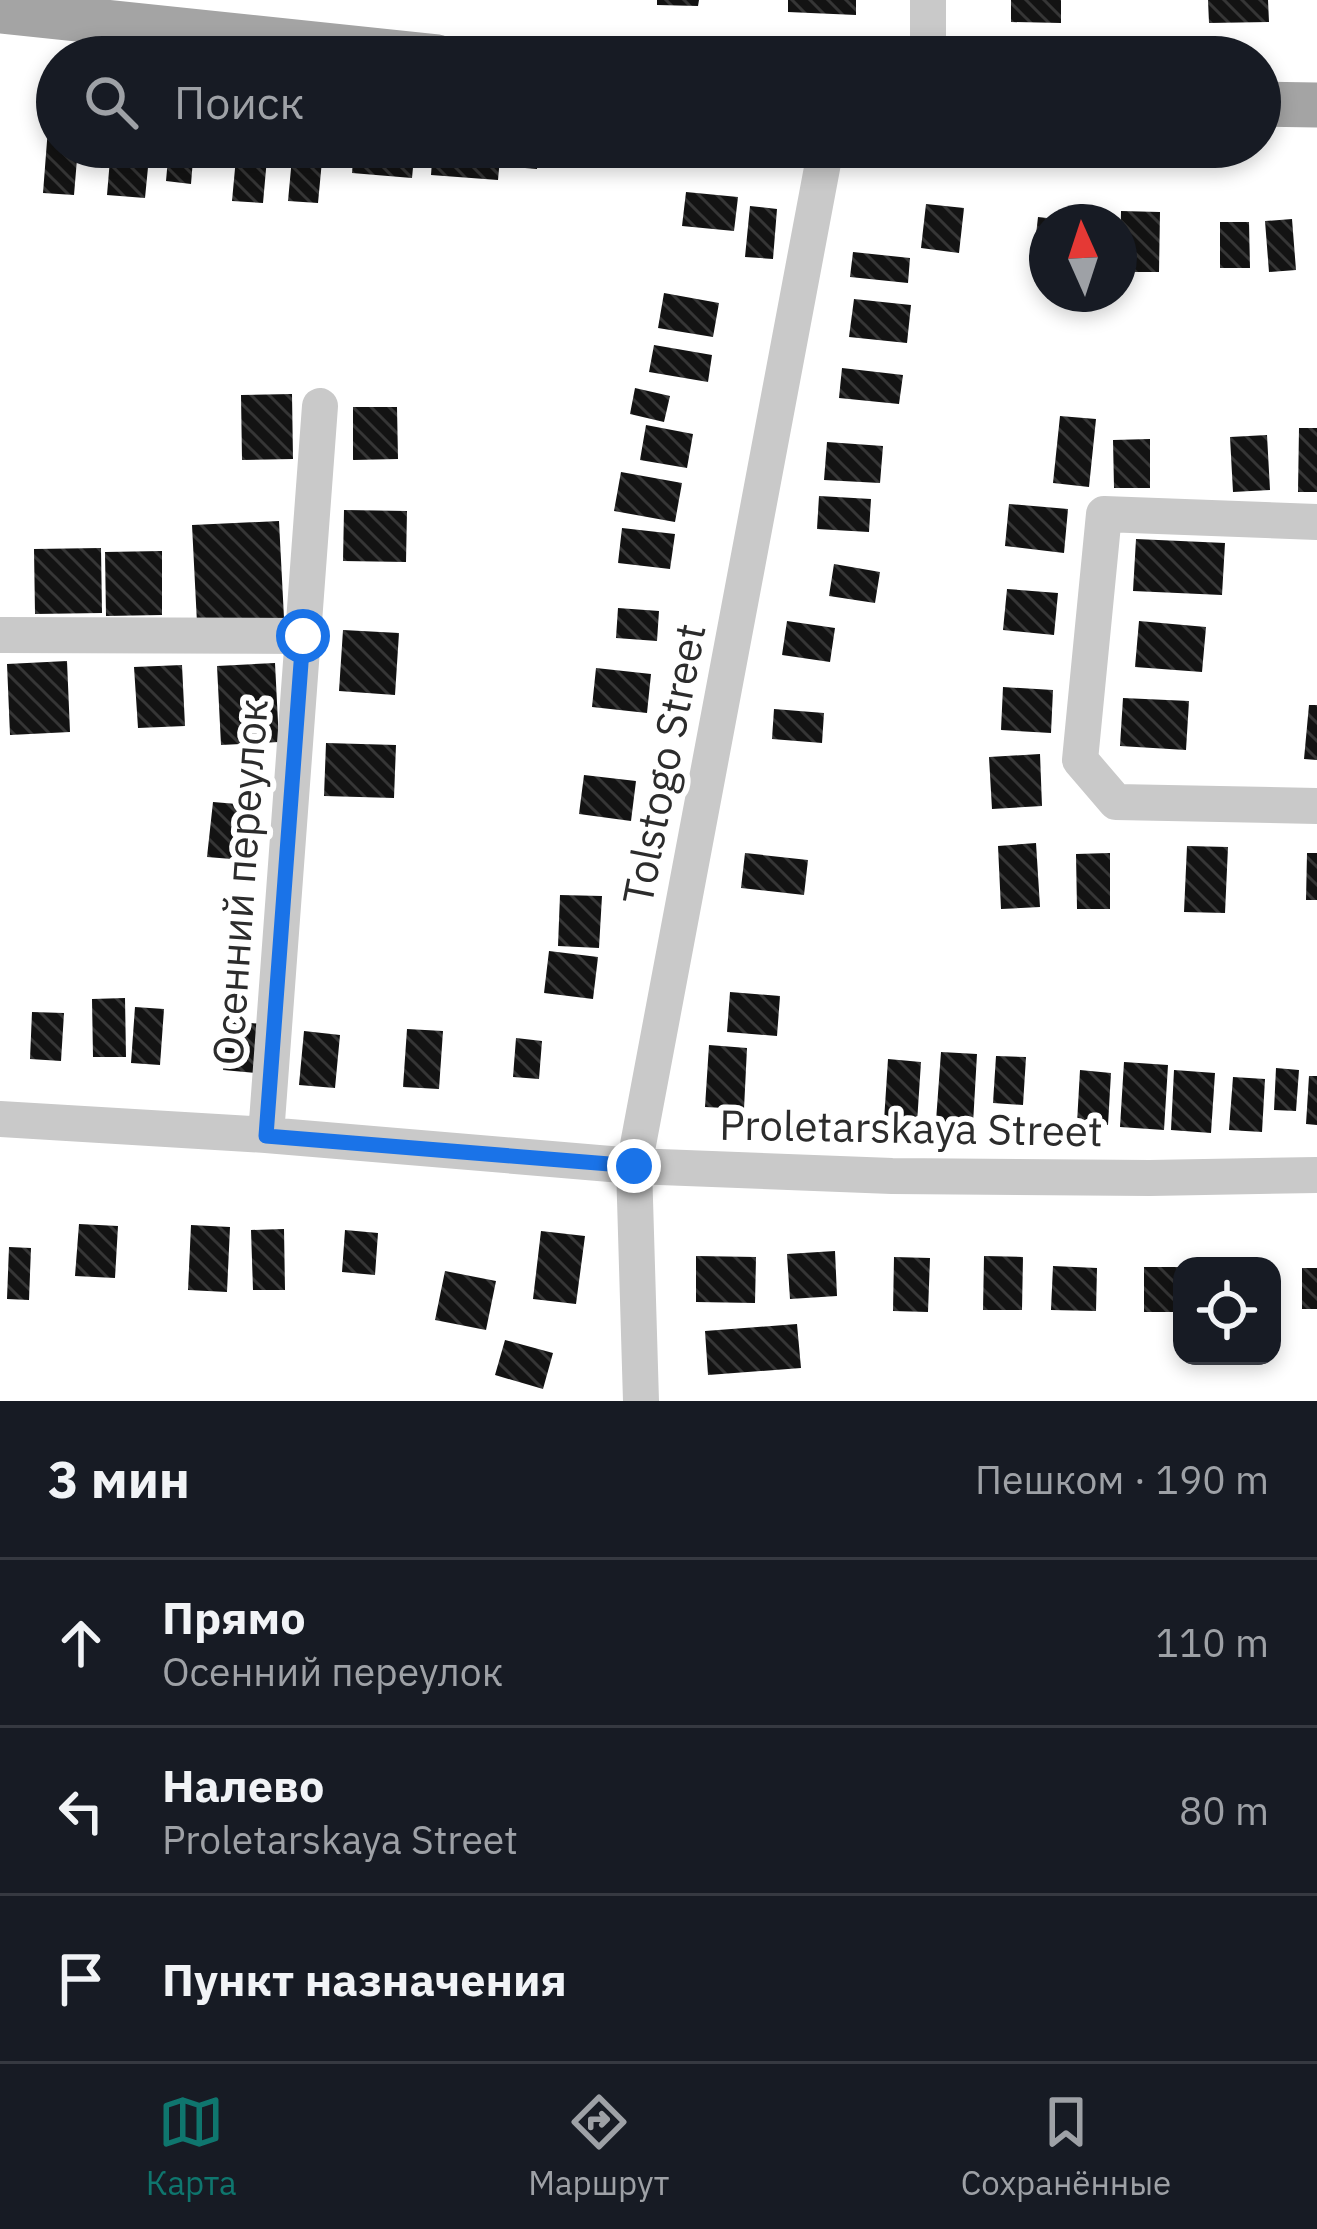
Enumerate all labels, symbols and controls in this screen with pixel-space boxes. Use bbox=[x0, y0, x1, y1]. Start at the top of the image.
search box bbox=[36, 36, 1281, 168]
icon: search bbox=[78, 69, 144, 135]
text: Поиск bbox=[174, 73, 304, 131]
north arrow bbox=[1029, 204, 1137, 312]
route start bbox=[276, 609, 330, 663]
street label: Tolstogo Street bbox=[609, 619, 718, 909]
street label: Осенний переулок bbox=[199, 697, 280, 1067]
street label: Proletarskaya Street bbox=[719, 1097, 1103, 1158]
route end bbox=[607, 1139, 661, 1193]
map controls bbox=[1173, 1257, 1281, 1365]
button: locate bbox=[1173, 1257, 1281, 1365]
text: 3 мин bbox=[48, 1446, 190, 1512]
text: Пешком · 190 m bbox=[975, 1454, 1269, 1505]
text: Прямо bbox=[162, 1588, 306, 1646]
icon: ahead bbox=[48, 1610, 114, 1676]
text: 110 m bbox=[1156, 1617, 1269, 1668]
text: Осенний переулок bbox=[162, 1646, 503, 1697]
text: Налево bbox=[162, 1756, 324, 1814]
icon: left bbox=[48, 1778, 114, 1844]
text: 80 m bbox=[1179, 1785, 1269, 1836]
text: Proletarskaya Street bbox=[162, 1814, 518, 1865]
icon: arrive bbox=[48, 1946, 114, 2012]
text: Пункт назначения bbox=[162, 1950, 567, 2008]
tab: Карта bbox=[146, 2089, 237, 2204]
tab: Маршрут bbox=[528, 2089, 669, 2204]
tab: Сохранённые bbox=[961, 2089, 1171, 2204]

